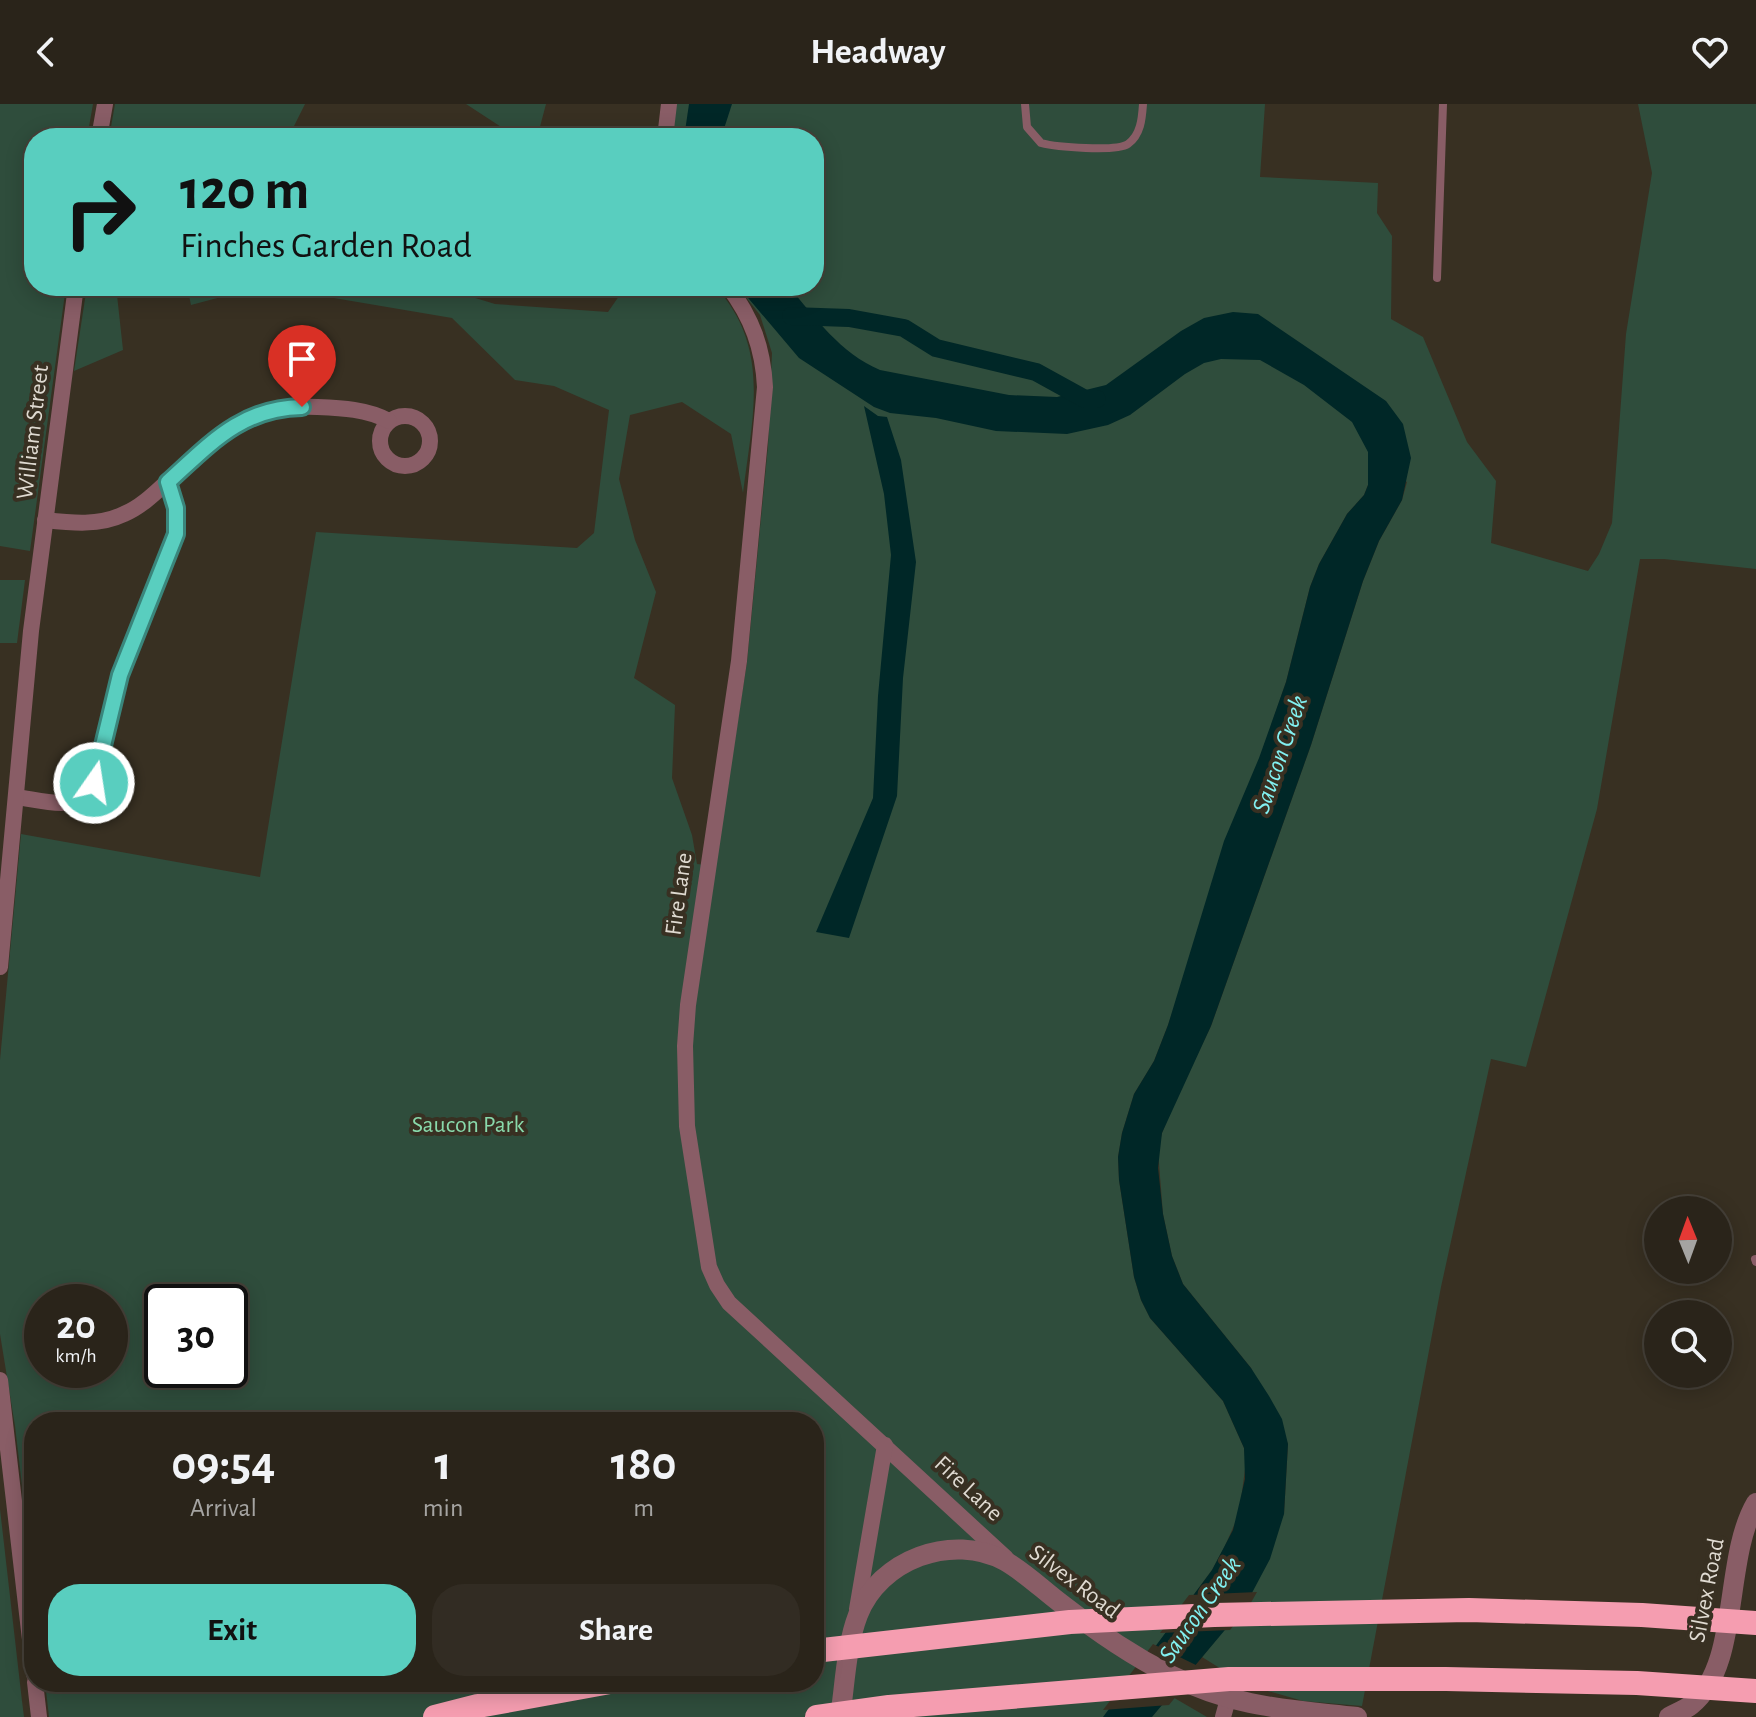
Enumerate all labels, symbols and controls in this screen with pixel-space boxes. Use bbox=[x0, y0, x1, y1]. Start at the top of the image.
icon: back bbox=[24, 30, 68, 74]
icon: heart bbox=[1688, 30, 1732, 74]
text: Headway bbox=[810, 34, 946, 70]
icon: right bbox=[48, 160, 152, 264]
text: 120 m bbox=[180, 163, 309, 219]
text: Finches Garden Road bbox=[180, 228, 472, 264]
pin bbox=[268, 325, 336, 407]
icon: arrive bbox=[280, 337, 324, 381]
street label: William Street bbox=[13, 363, 53, 501]
water label: Saucon Creek bbox=[1248, 692, 1312, 817]
position arrow bbox=[52, 741, 136, 825]
street label: Fire Lane bbox=[661, 851, 697, 937]
park label: Saucon Park bbox=[412, 1113, 524, 1137]
north arrow bbox=[1644, 1196, 1732, 1284]
map controls bbox=[1644, 1196, 1732, 1388]
speed limit sign: 30 bbox=[144, 1284, 248, 1388]
button: search bbox=[1644, 1300, 1732, 1388]
text: 20 bbox=[56, 1306, 96, 1346]
text: km/h bbox=[55, 1346, 97, 1366]
text: 09:54 bbox=[171, 1441, 275, 1489]
text: 1 bbox=[434, 1441, 452, 1489]
text: 180 bbox=[611, 1441, 677, 1489]
street label: Fire Lane bbox=[930, 1452, 1007, 1526]
text: Arrival bbox=[190, 1495, 257, 1521]
text: min bbox=[423, 1495, 463, 1521]
text: m bbox=[633, 1495, 654, 1521]
street label: Silvex Road bbox=[1685, 1536, 1729, 1645]
street label: Silvex Road bbox=[1025, 1540, 1124, 1623]
water label: Saucon Creek bbox=[1154, 1552, 1246, 1667]
button: Exit bbox=[48, 1584, 416, 1676]
button: Share bbox=[432, 1584, 800, 1676]

